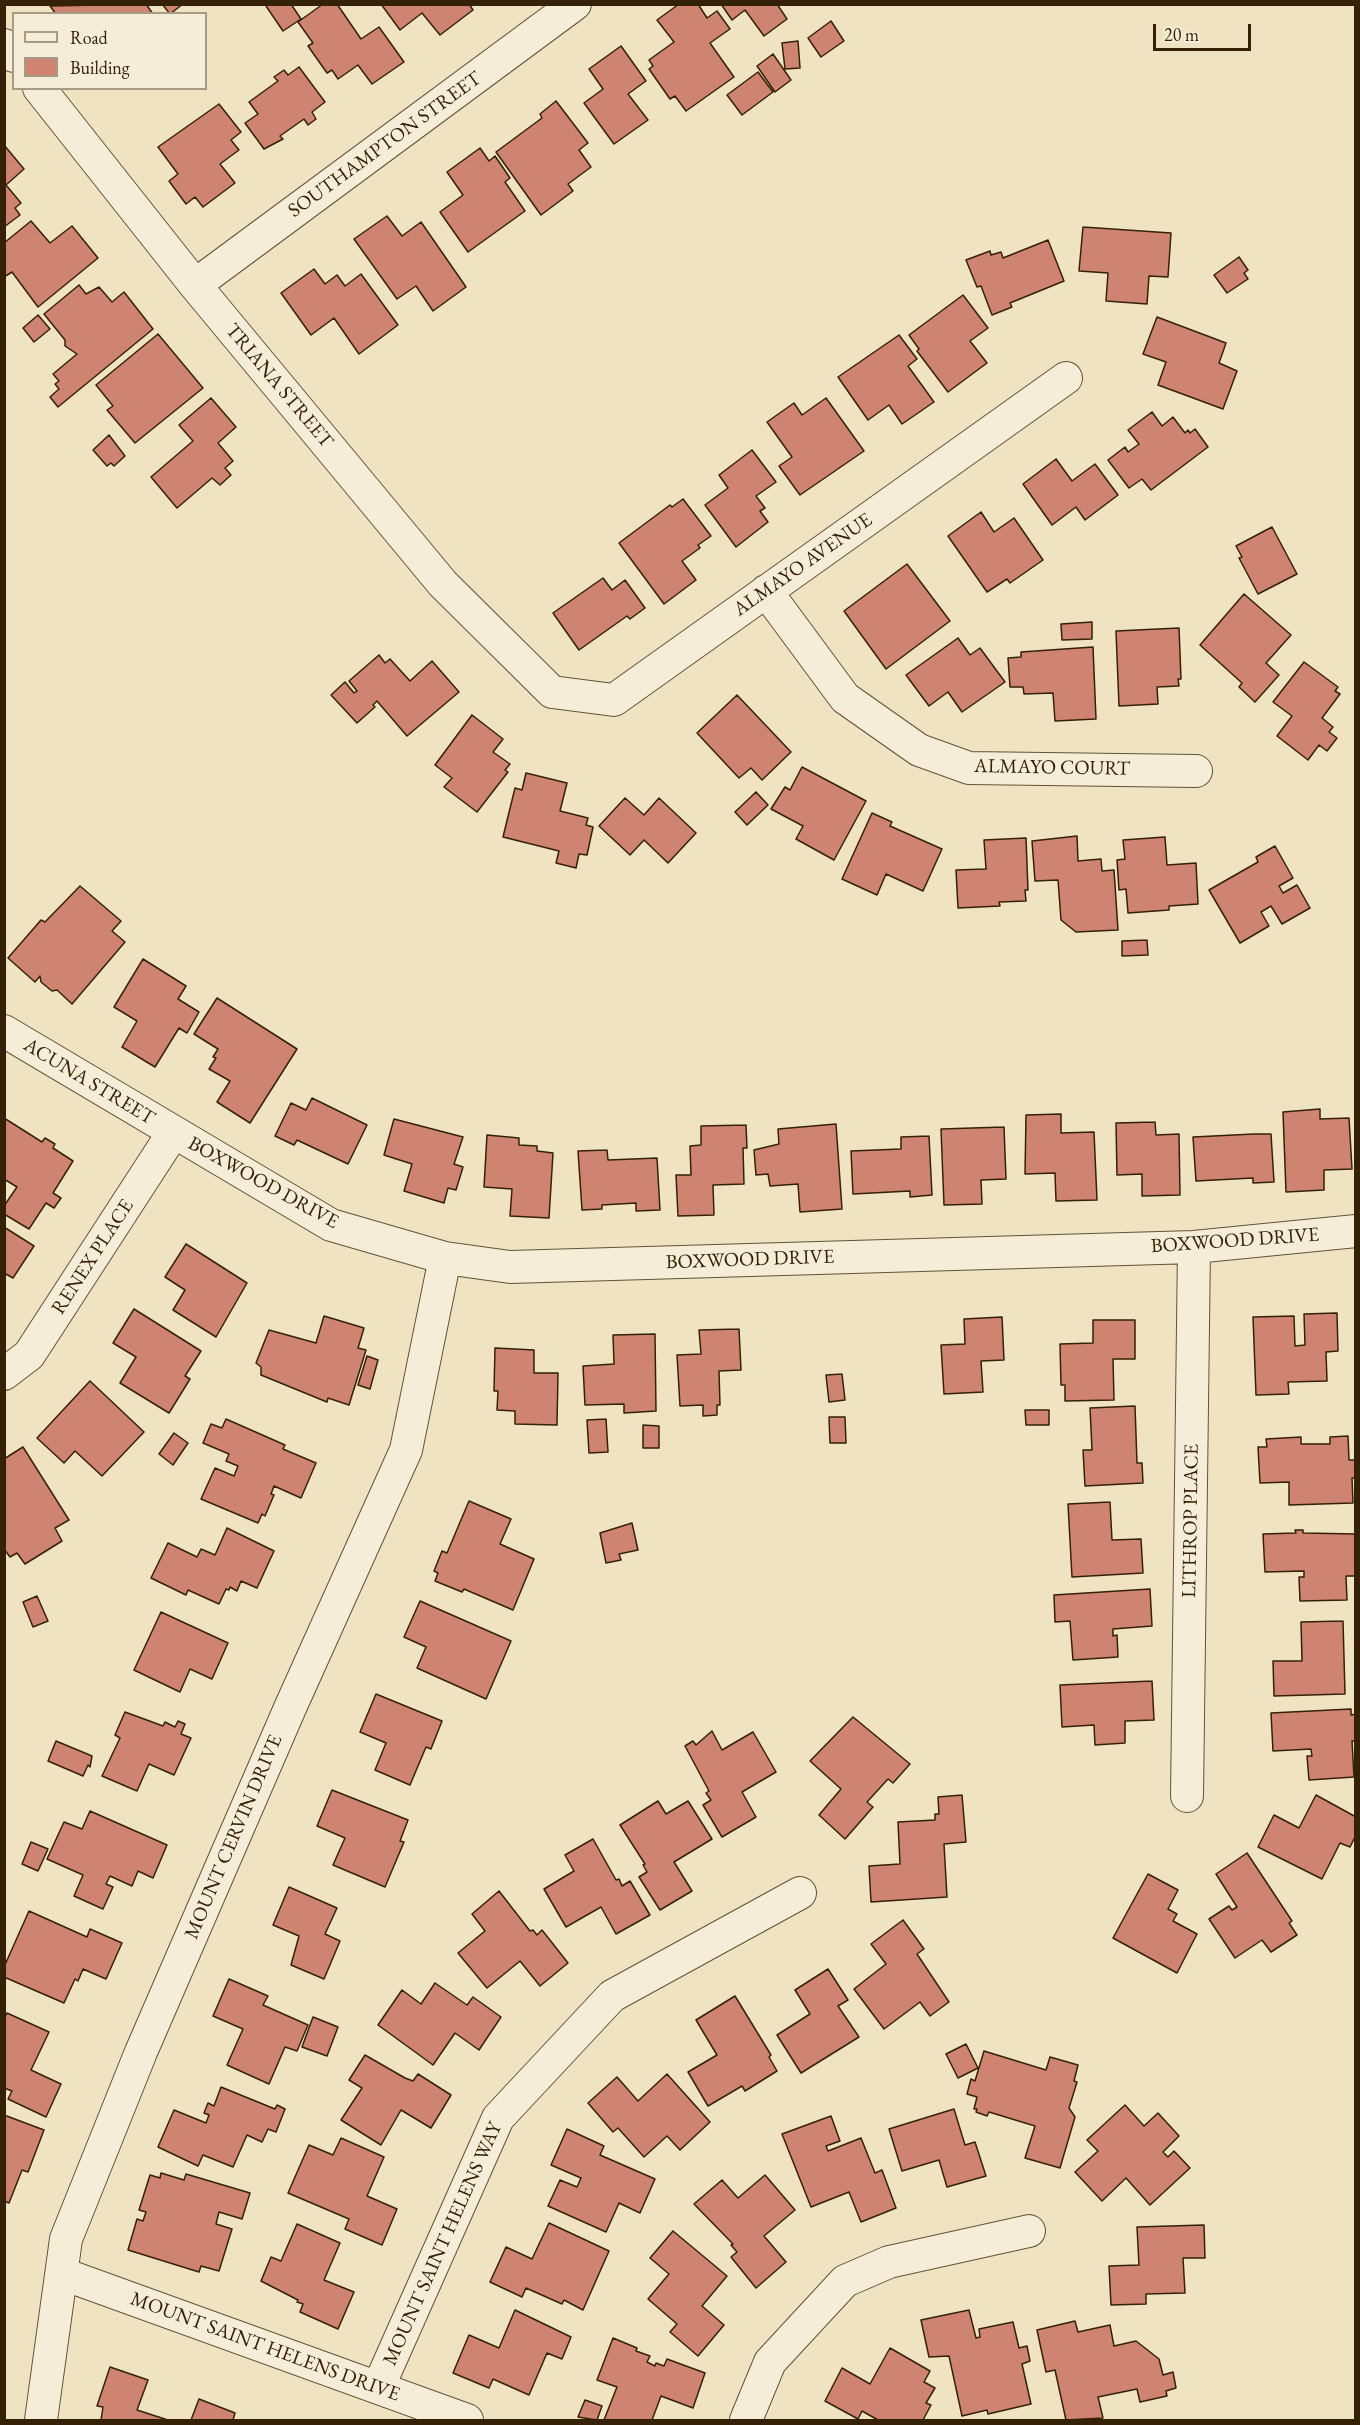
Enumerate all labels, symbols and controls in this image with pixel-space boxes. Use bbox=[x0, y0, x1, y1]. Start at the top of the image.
legend bbox=[12, 12, 207, 90]
scale bar bbox=[1156, 12, 1254, 50]
text: 20 m bbox=[1164, 23, 1199, 46]
text: Road bbox=[70, 26, 108, 49]
text: Building bbox=[70, 56, 130, 79]
street label: SOUTHAMPTON STREET bbox=[284, 67, 486, 223]
street label: TRIANA STREET bbox=[220, 319, 338, 453]
street label: ALMAYO AVENUE bbox=[729, 508, 877, 622]
street label: ALMAYO COURT bbox=[974, 755, 1130, 781]
street label: ACUNA STREET bbox=[19, 1033, 159, 1131]
street label: BOXWOOD DRIVE bbox=[183, 1132, 343, 1234]
street label: RENEX PLACE bbox=[47, 1195, 139, 1319]
street label: BOXWOOD DRIVE bbox=[1150, 1223, 1320, 1259]
street label: BOXWOOD DRIVE bbox=[665, 1245, 835, 1275]
street label: LITHROP PLACE bbox=[1178, 1444, 1204, 1598]
street label: MOUNT CERVIN DRIVE bbox=[180, 1731, 288, 1943]
street label: MOUNT SAINT HELENS WAY bbox=[378, 2119, 508, 2369]
street label: MOUNT SAINT HELENS DRIVE bbox=[127, 2287, 403, 2407]

